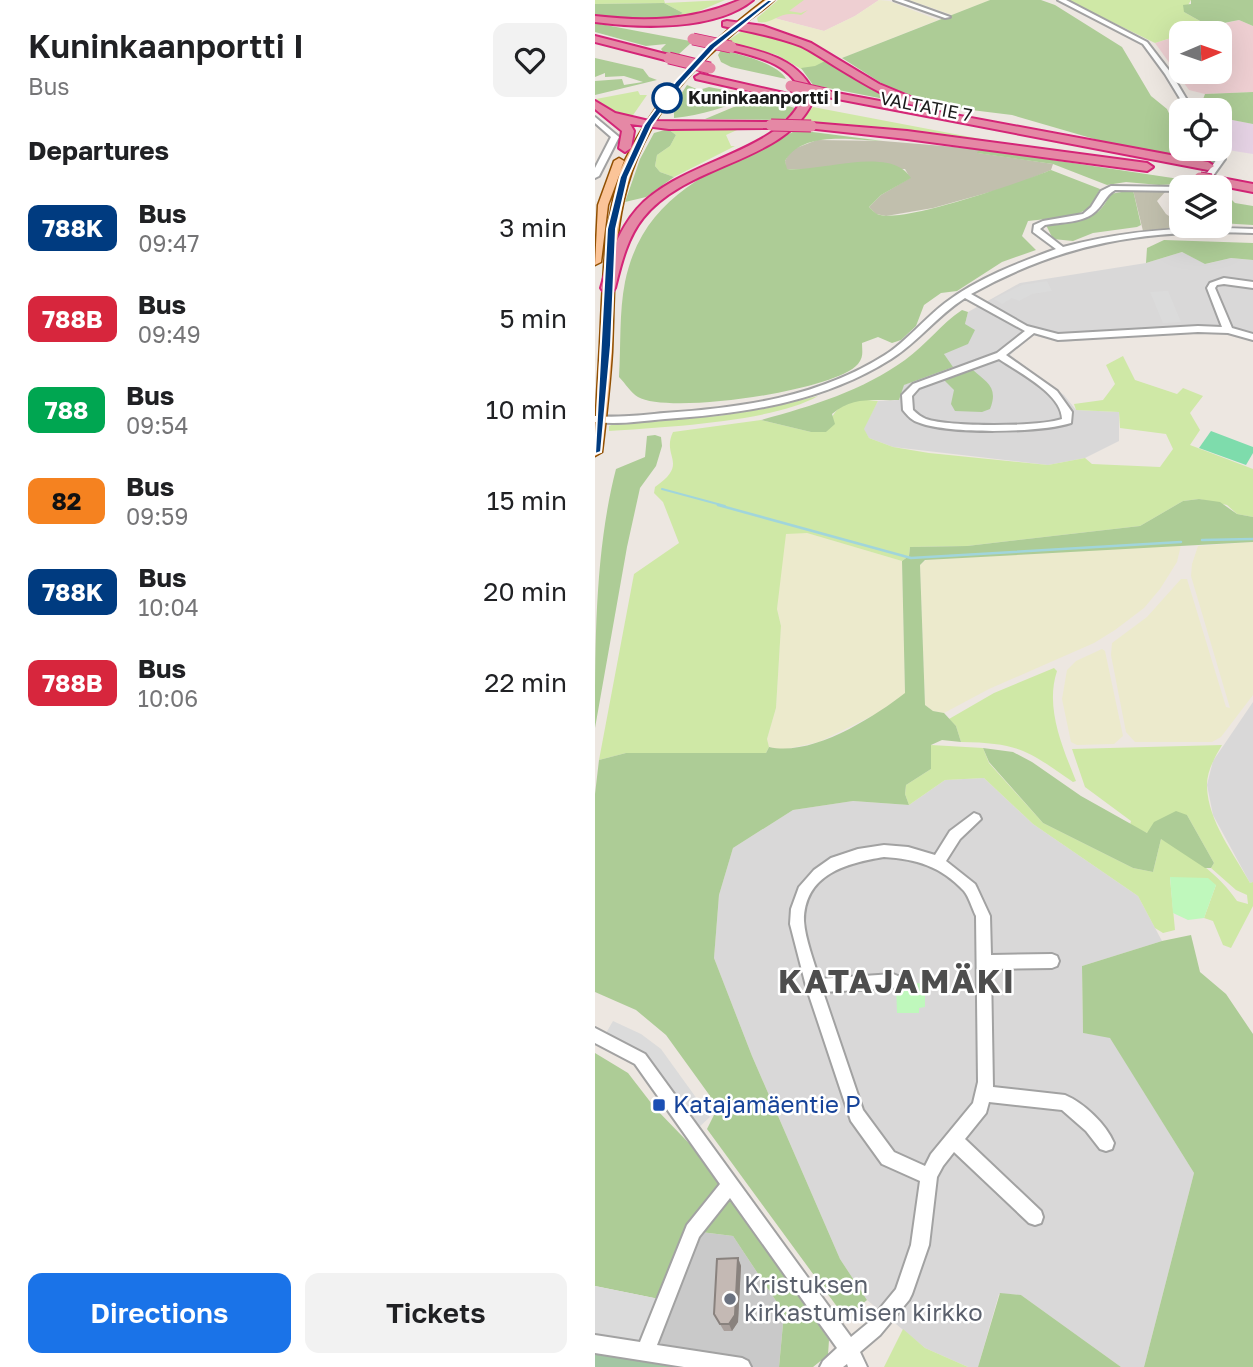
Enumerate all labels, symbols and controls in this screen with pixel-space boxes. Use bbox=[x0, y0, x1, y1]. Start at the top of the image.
north arrow bbox=[1169, 21, 1232, 84]
map controls bbox=[1169, 21, 1232, 238]
button: heart bbox=[493, 23, 567, 97]
text: Kuninkaanportti I bbox=[28, 26, 304, 65]
text: Bus bbox=[28, 72, 70, 100]
marker: Kuninkaanportti I bbox=[652, 83, 682, 113]
place label: Kuninkaanportti I bbox=[688, 86, 839, 108]
street label: VALTATIE 7 bbox=[878, 86, 974, 126]
button: locate bbox=[1169, 98, 1232, 161]
text: Departures bbox=[28, 135, 169, 166]
button: layers bbox=[1169, 175, 1232, 238]
text: Bus bbox=[138, 198, 187, 229]
text: 3 min bbox=[499, 212, 567, 243]
text: 788K bbox=[42, 213, 103, 242]
text: 09:47 bbox=[138, 229, 200, 257]
text: Bus bbox=[138, 289, 186, 320]
text: 5 min bbox=[499, 303, 567, 334]
text: 788B bbox=[42, 304, 103, 333]
text: 09:49 bbox=[138, 320, 201, 348]
text: Bus bbox=[126, 380, 174, 411]
text: 10 min bbox=[486, 394, 567, 425]
text: 788 bbox=[45, 395, 88, 424]
text: 09:54 bbox=[126, 411, 188, 439]
text: Bus bbox=[126, 471, 174, 502]
text: 15 min bbox=[487, 485, 567, 516]
text: 82 bbox=[52, 486, 82, 515]
text: 09:59 bbox=[126, 502, 188, 530]
text: Bus bbox=[138, 562, 187, 593]
text: 20 min bbox=[483, 576, 567, 607]
text: 788K bbox=[42, 577, 103, 606]
text: 10:04 bbox=[138, 593, 199, 621]
text: Bus bbox=[138, 653, 186, 684]
text: 22 min bbox=[484, 667, 567, 698]
text: 788B bbox=[42, 668, 103, 697]
text: 10:06 bbox=[138, 684, 198, 712]
district label: KATAJAMÄKI bbox=[778, 961, 1016, 1000]
place label: Katajamäentie P bbox=[673, 1089, 861, 1118]
marker: Katajamäentie P bbox=[651, 1097, 667, 1113]
place label: Kristuksen kirkastumisen kirkko bbox=[744, 1269, 983, 1326]
button: Directions bbox=[28, 1273, 291, 1353]
button: Tickets bbox=[305, 1273, 567, 1353]
marker: Kristuksen kirkastumisen kirkko bbox=[722, 1291, 738, 1307]

